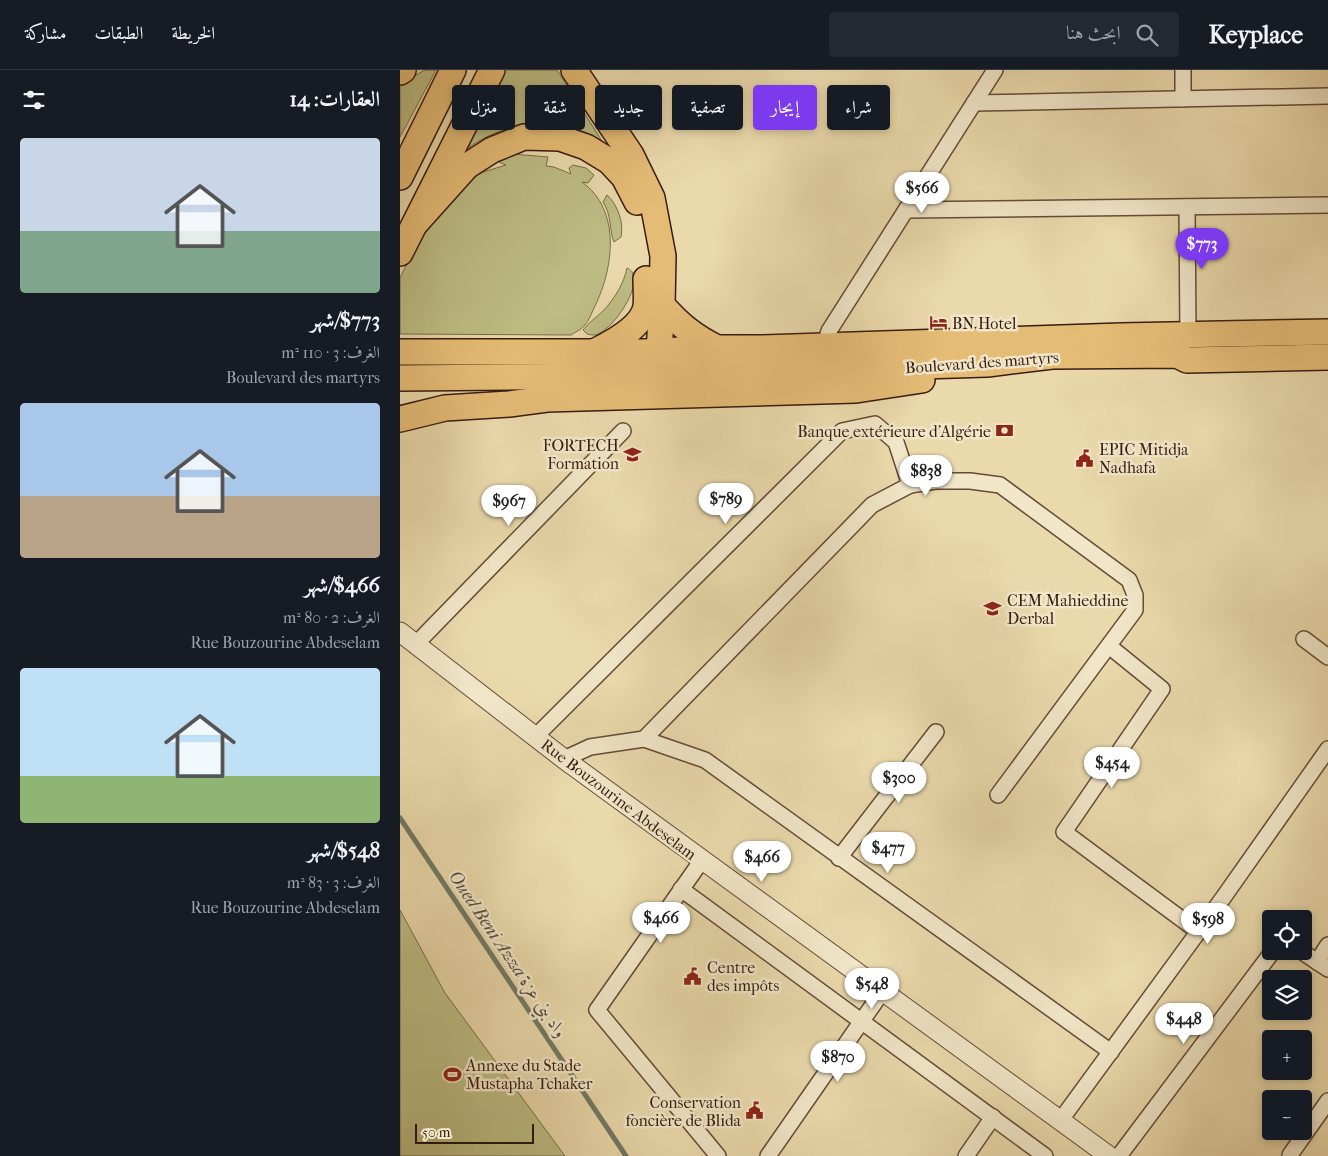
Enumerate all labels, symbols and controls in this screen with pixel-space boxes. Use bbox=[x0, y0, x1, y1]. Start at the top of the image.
search box bbox=[829, 12, 1179, 57]
icon: search bbox=[1133, 21, 1161, 49]
text: Keyplace bbox=[1209, 21, 1303, 49]
text: ابحث هنا bbox=[1066, 22, 1121, 44]
text: مشاركة bbox=[25, 23, 66, 44]
text: الطبقات bbox=[94, 23, 143, 44]
text: الخريطة bbox=[171, 23, 215, 44]
chip: منزل bbox=[452, 85, 515, 130]
chip: شقة bbox=[525, 85, 585, 130]
chip: جديد bbox=[595, 85, 662, 130]
chip: تصفية bbox=[672, 85, 743, 130]
chip: إيجار bbox=[753, 85, 817, 130]
chip: شراء bbox=[827, 85, 890, 130]
icon: filters bbox=[20, 86, 48, 114]
text: العقارات: 14 bbox=[289, 87, 380, 111]
icon: home bbox=[155, 171, 245, 261]
pin: $566 bbox=[892, 172, 952, 214]
text: $566 bbox=[905, 178, 939, 197]
pin: $773 bbox=[1172, 228, 1232, 270]
text: $773 bbox=[1187, 234, 1217, 253]
text: $773/شهر bbox=[310, 308, 380, 332]
hotel icon: BN Hotel bbox=[928, 313, 948, 333]
place label: BN Hotel bbox=[952, 314, 1017, 333]
text: الغرف: 3 · 110 m² bbox=[281, 343, 380, 362]
street label: Boulevard des martyrs bbox=[905, 348, 1060, 377]
text: Boulevard des martyrs bbox=[226, 368, 380, 387]
bank icon: Banque extérieure d'Algérie bbox=[995, 421, 1015, 441]
place label: Banque extérieure d'Algérie bbox=[797, 422, 991, 441]
icon: home bbox=[155, 436, 245, 526]
place label: FORTECH Formation bbox=[543, 436, 620, 473]
place label: EPIC Mitidja Nadhafa bbox=[1099, 440, 1189, 477]
school or university icon: FORTECH Formation bbox=[623, 444, 643, 464]
public building icon: EPIC Mitidja Nadhafa bbox=[1075, 448, 1095, 468]
pin: $838 bbox=[896, 454, 956, 497]
text: $838 bbox=[910, 461, 942, 480]
pin: $789 bbox=[696, 482, 756, 525]
pin: $967 bbox=[479, 484, 539, 527]
text: $789 bbox=[710, 489, 742, 508]
text: $967 bbox=[492, 491, 526, 510]
text: $466/شهر bbox=[304, 573, 380, 597]
place label: CEM Mahieddine Derbal bbox=[1007, 591, 1129, 628]
school or university icon: CEM Mahieddine Derbal bbox=[983, 599, 1003, 619]
text: الغرف: 2 · 80 m² bbox=[283, 608, 380, 627]
text: Rue Bouzourine Abdeselam bbox=[190, 633, 380, 652]
icon: home bbox=[155, 701, 245, 791]
street label: Rue Bouzourine Abdeselam bbox=[537, 735, 701, 864]
pin: $454 bbox=[1082, 746, 1142, 789]
text: $454 bbox=[1095, 753, 1129, 772]
pin: $300 bbox=[869, 762, 929, 804]
text: $300 bbox=[882, 768, 916, 787]
pin: $477 bbox=[858, 832, 918, 874]
text: $548/شهر bbox=[307, 838, 380, 862]
text: $477 bbox=[871, 838, 905, 857]
pin: $466 bbox=[732, 840, 792, 883]
text: $466 bbox=[744, 847, 780, 866]
water label: Oued Beni Azza واد بني عزة bbox=[440, 867, 571, 1045]
text: الغرف: 3 · 83 m² bbox=[287, 873, 380, 892]
text: Rue Bouzourine Abdeselam bbox=[190, 898, 380, 917]
pin: $466 bbox=[631, 902, 691, 944]
pin: $598 bbox=[1178, 902, 1238, 945]
text: $466 bbox=[643, 908, 679, 927]
text: $598 bbox=[1192, 909, 1224, 928]
map controls bbox=[1262, 910, 1312, 1140]
button: locate bbox=[1262, 910, 1312, 960]
place label: Centre des impôts bbox=[707, 958, 779, 995]
public building icon: Centre des impôts bbox=[683, 966, 703, 986]
pin: $548 bbox=[842, 968, 902, 1010]
button: layers bbox=[1262, 970, 1312, 1020]
text: $548 bbox=[855, 974, 889, 993]
pin: $448 bbox=[1154, 1002, 1214, 1045]
text: $448 bbox=[1166, 1009, 1202, 1028]
button: + bbox=[1262, 1030, 1312, 1080]
pin: $870 bbox=[808, 1040, 868, 1083]
text: $870 bbox=[821, 1047, 855, 1066]
place label: Annexe du Stade Mustapha Tchaker bbox=[465, 1056, 593, 1093]
sports icon: Annexe du Stade Mustapha Tchaker bbox=[442, 1064, 462, 1084]
button: − bbox=[1262, 1090, 1312, 1140]
place label: Conservation foncière de Blida bbox=[626, 1093, 742, 1130]
public building icon: Conservation foncière de Blida bbox=[745, 1101, 765, 1121]
scale bar bbox=[415, 1121, 534, 1144]
text: 50 m bbox=[422, 1124, 450, 1141]

